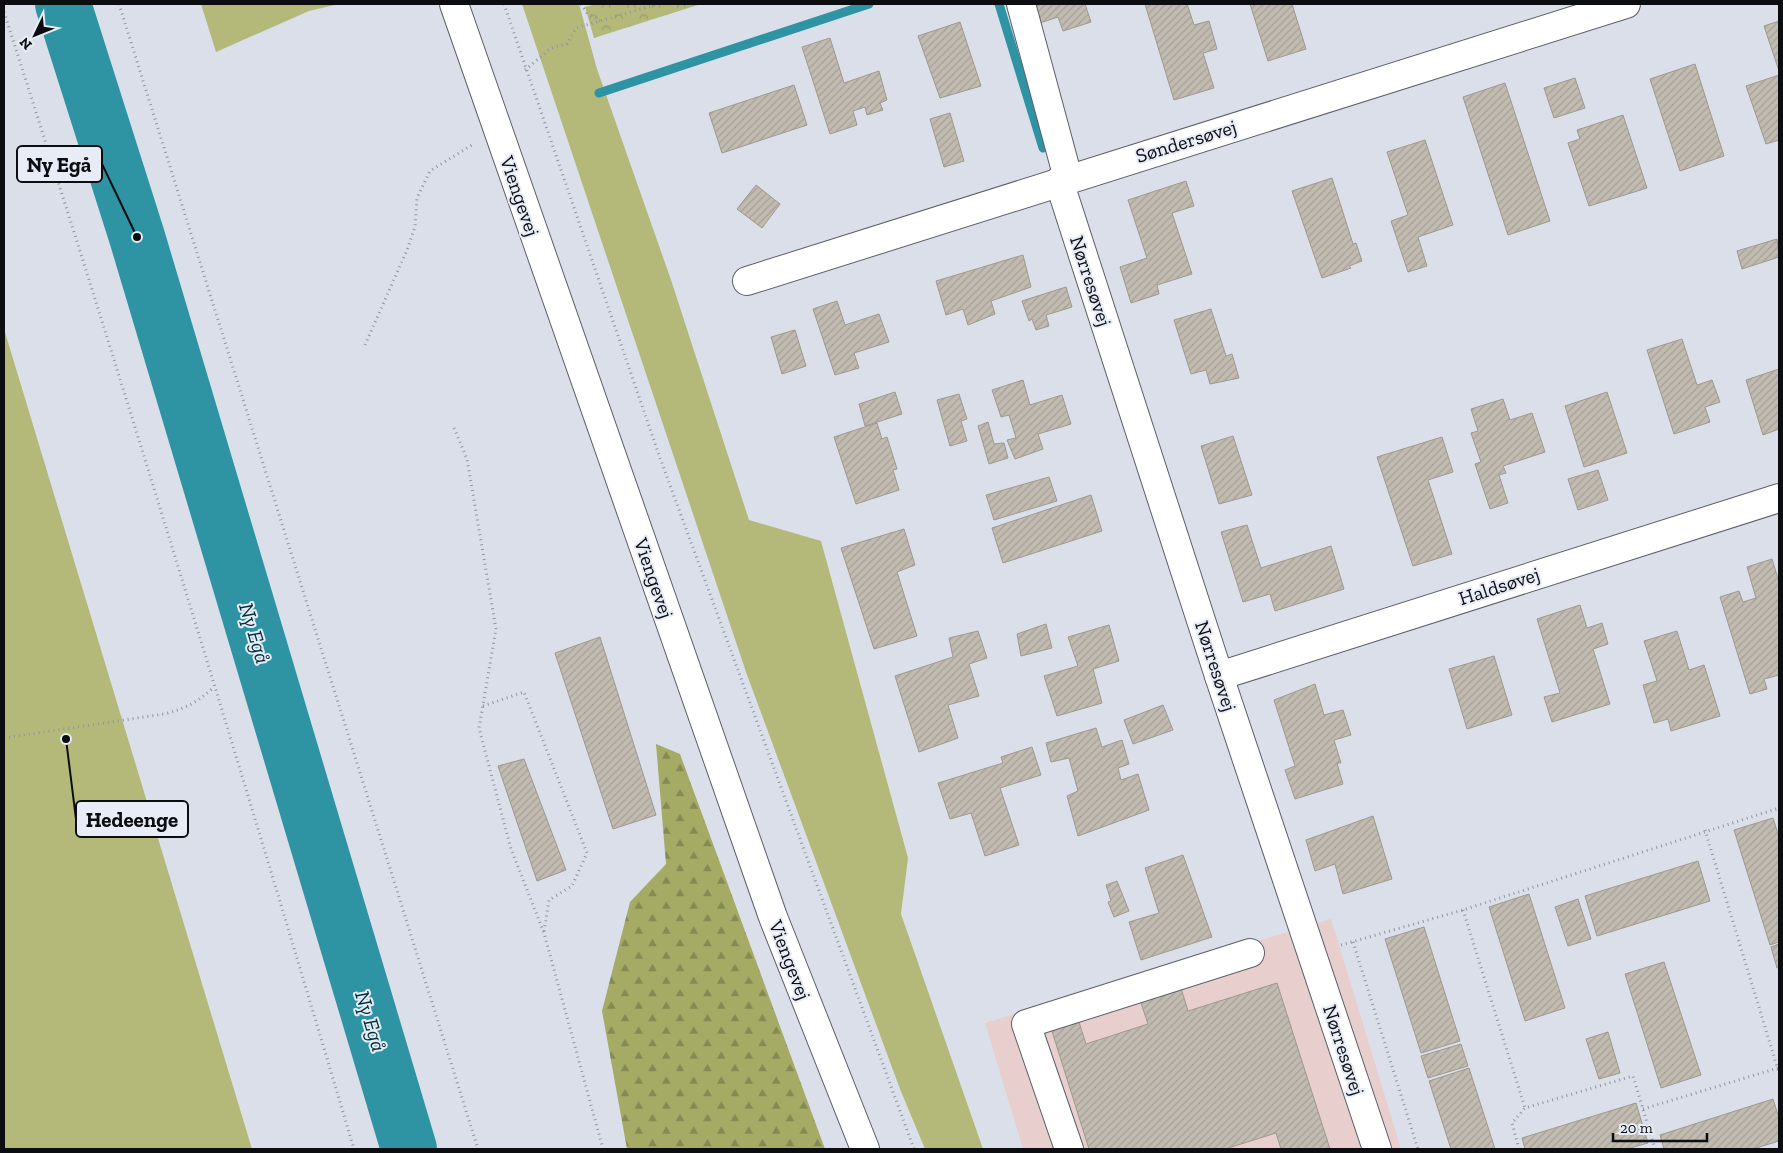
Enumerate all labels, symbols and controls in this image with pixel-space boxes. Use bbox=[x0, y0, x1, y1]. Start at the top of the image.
north arrow bbox=[10, 10, 60, 60]
text: N bbox=[16, 34, 36, 53]
street label: Søndersøvej bbox=[1133, 114, 1239, 168]
callout: Ny Egå bbox=[17, 146, 102, 182]
text: Ny Egå bbox=[27, 152, 92, 177]
street label: Viengevej bbox=[495, 152, 545, 239]
street label: Nørresøvej bbox=[1065, 233, 1117, 329]
street label: Viengevej bbox=[629, 534, 679, 621]
street label: Haldsøvej bbox=[1455, 562, 1543, 610]
water label: Ny Egå bbox=[234, 600, 276, 666]
street label: Nørresøvej bbox=[1190, 618, 1242, 714]
callout: Hedeenge bbox=[76, 801, 188, 837]
text: Hedeenge bbox=[86, 807, 178, 832]
street label: Viengevej bbox=[764, 916, 816, 1003]
water label: Ny Egå bbox=[350, 988, 392, 1054]
street label: Nørresøvej bbox=[1318, 1002, 1370, 1098]
scale bar bbox=[1613, 1110, 1707, 1142]
text: 20 m bbox=[1620, 1119, 1653, 1137]

